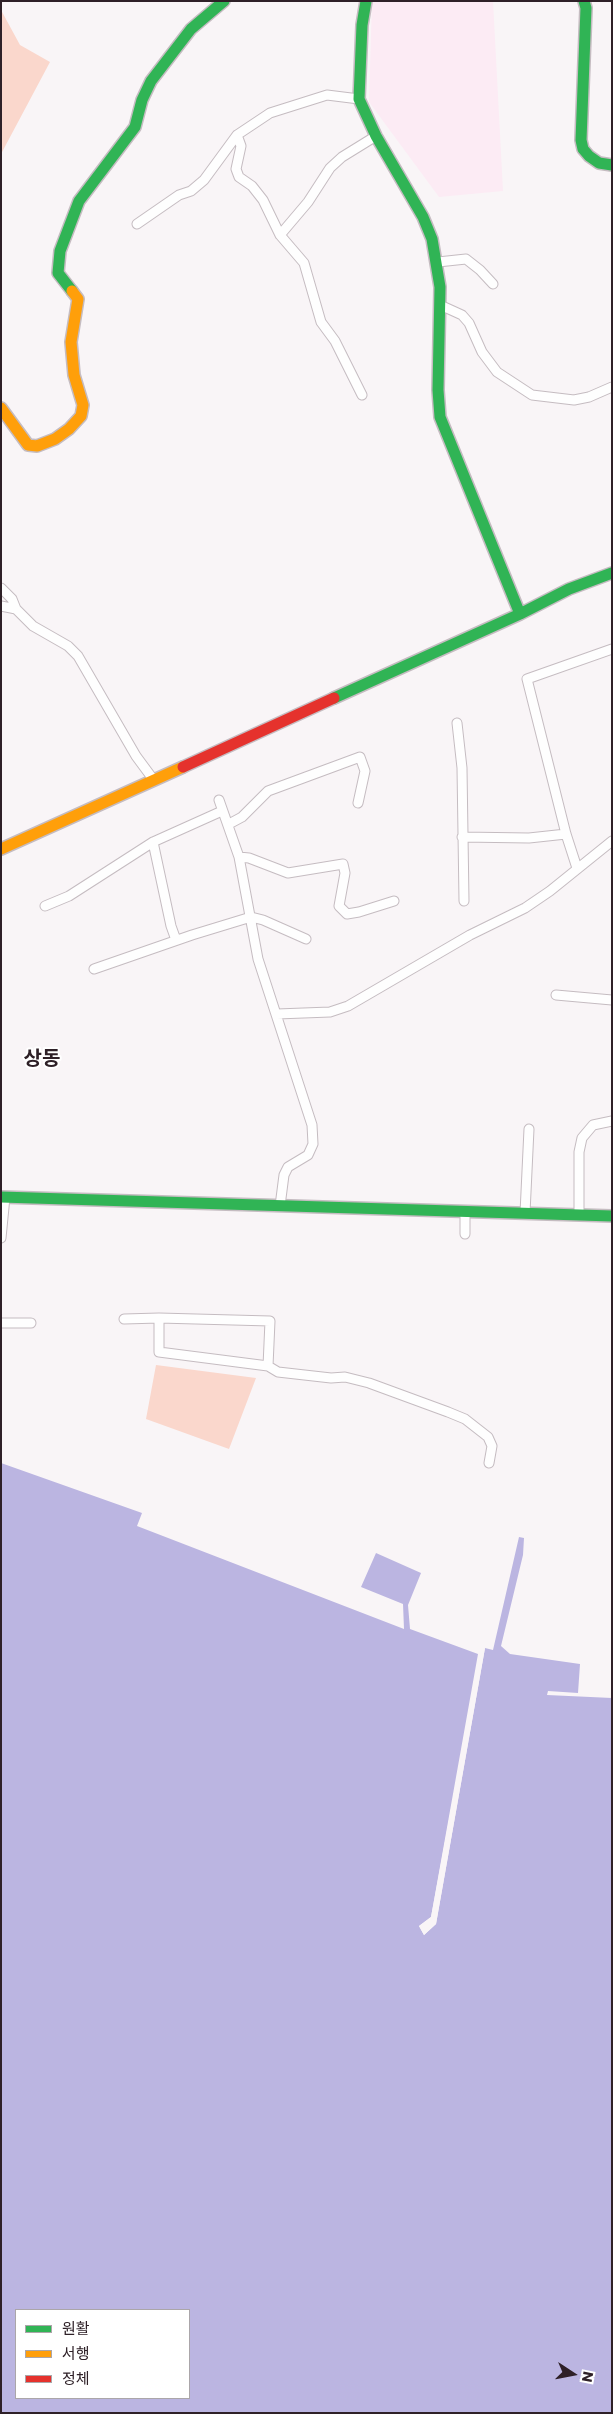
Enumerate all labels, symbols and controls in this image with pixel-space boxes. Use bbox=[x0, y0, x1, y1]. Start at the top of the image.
district label: 상동 bbox=[24, 1048, 60, 1072]
legend bbox=[15, 2309, 190, 2399]
text: 원활 bbox=[62, 2318, 90, 2339]
text: 서행 bbox=[62, 2343, 90, 2364]
north arrow bbox=[548, 2349, 598, 2399]
text: 정체 bbox=[62, 2368, 90, 2389]
text: N bbox=[577, 2370, 599, 2384]

